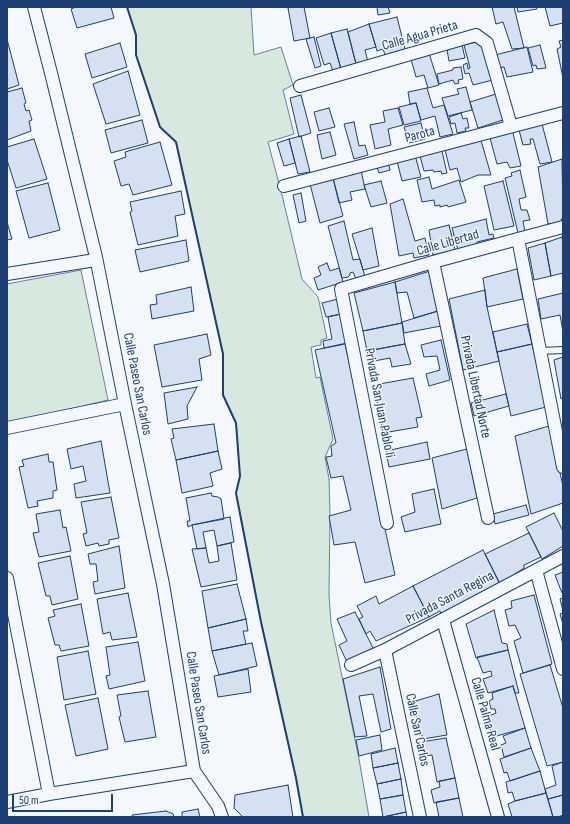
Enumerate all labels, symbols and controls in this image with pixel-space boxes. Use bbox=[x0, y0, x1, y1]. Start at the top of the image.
street label: Calle Agua Prieta bbox=[380, 17, 460, 55]
street label: Parota bbox=[403, 123, 437, 147]
street label: Calle Libertad bbox=[415, 226, 481, 260]
street label: Calle Paseo San Carlos bbox=[119, 331, 155, 437]
street label: Privada Libertad Norte bbox=[456, 334, 494, 440]
street label: Privada San Juan Pablo Ii bbox=[360, 347, 398, 459]
street label: Privada Santa Regina bbox=[403, 568, 497, 628]
street label: Calle Paseo San Carlos bbox=[182, 650, 214, 756]
street label: Calle Palma Real bbox=[467, 676, 503, 752]
street label: Calle San Carlos bbox=[401, 692, 433, 768]
scale bar bbox=[14, 786, 115, 812]
text: 50 m bbox=[19, 793, 39, 808]

